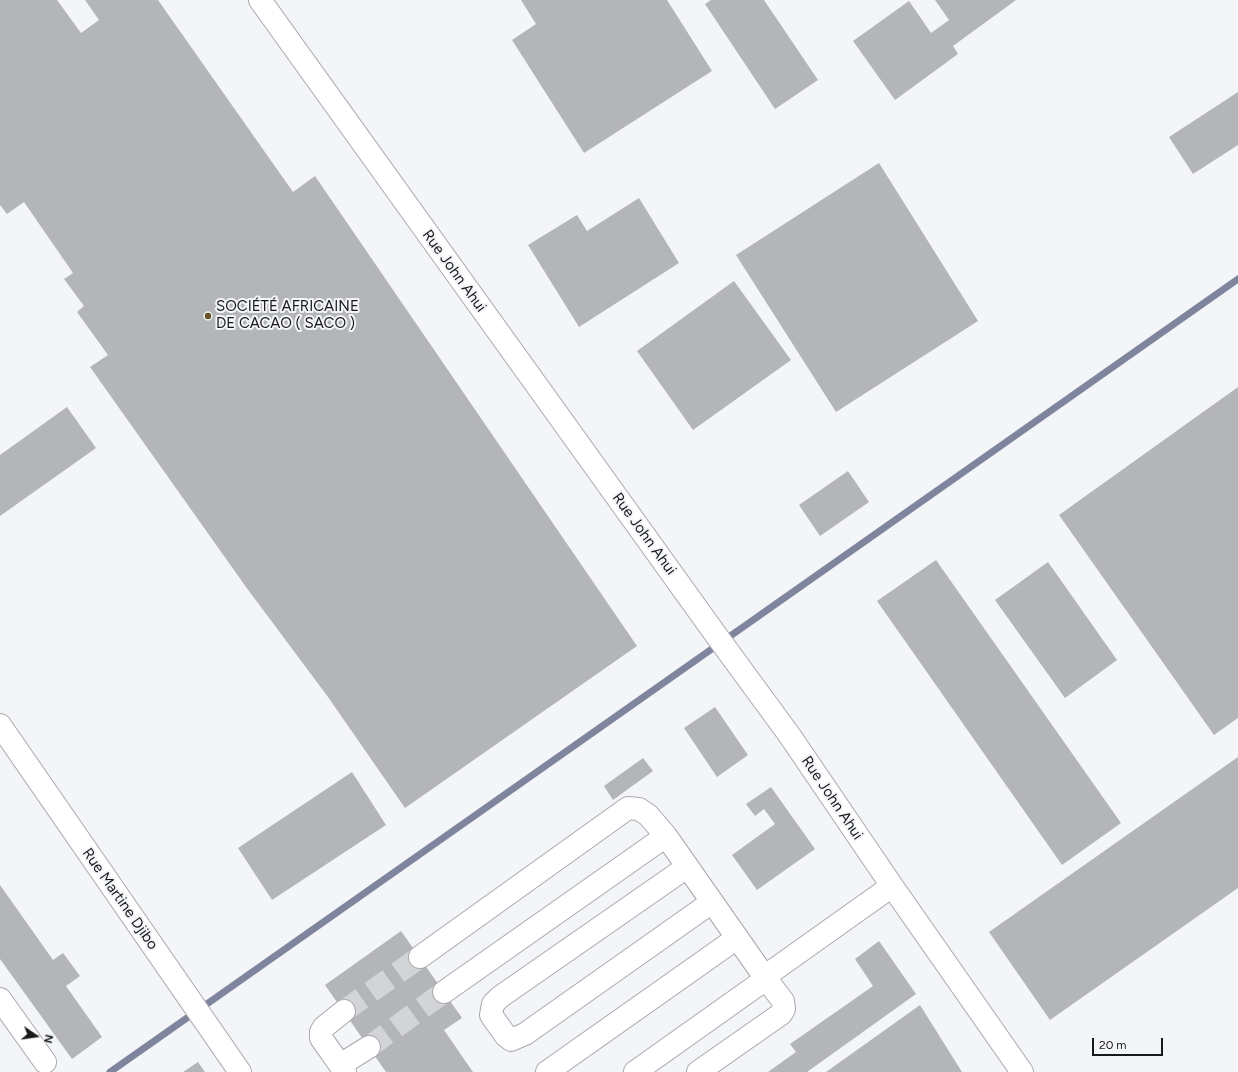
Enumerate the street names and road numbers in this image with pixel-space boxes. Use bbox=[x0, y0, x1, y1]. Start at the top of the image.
street label: Rue John Ahui bbox=[418, 227, 490, 315]
street label: Rue John Ahui bbox=[608, 490, 680, 578]
street label: Rue John Ahui bbox=[797, 753, 867, 843]
street label: Rue Martine Djibo bbox=[78, 845, 162, 953]

